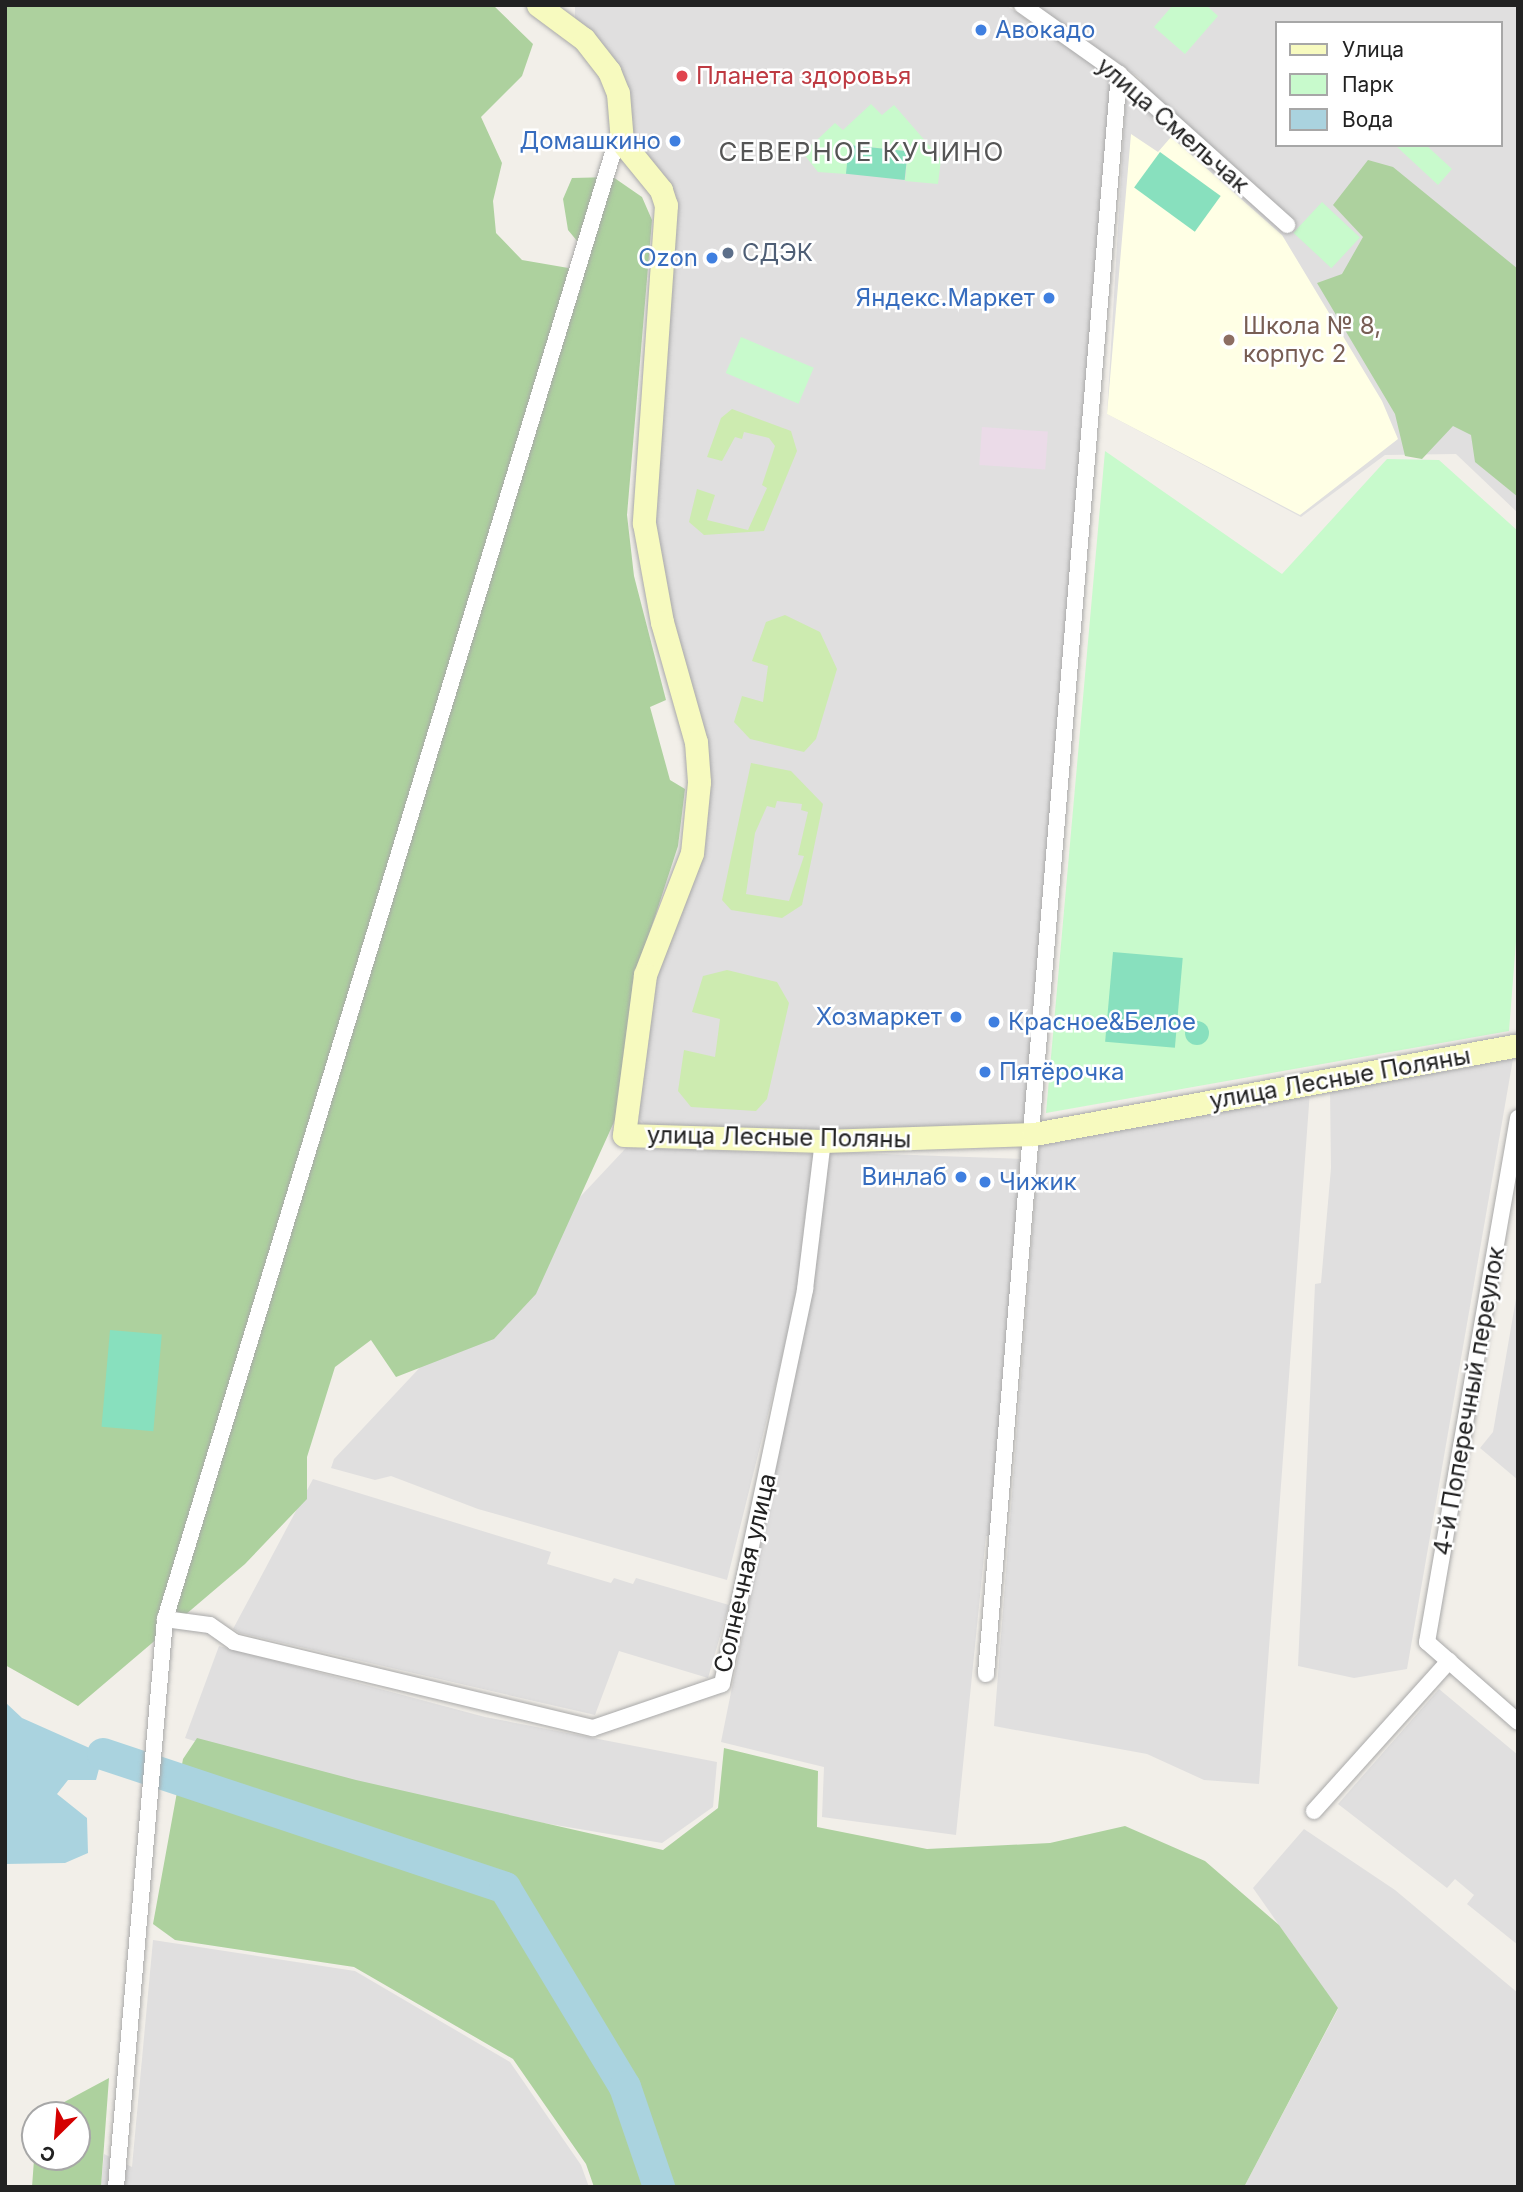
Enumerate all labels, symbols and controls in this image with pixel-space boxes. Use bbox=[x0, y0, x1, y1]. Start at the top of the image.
place label: Авокадо bbox=[995, 16, 1095, 44]
legend bbox=[1274, 21, 1502, 147]
marker: Авокадо bbox=[973, 22, 989, 38]
text: Улица bbox=[1342, 37, 1404, 62]
street label: улица Смельчак bbox=[1091, 51, 1255, 199]
place label: Планета здоровья bbox=[696, 62, 911, 90]
marker: Планета здоровья bbox=[674, 68, 690, 84]
text: Парк bbox=[1342, 72, 1394, 97]
text: Вода bbox=[1342, 107, 1393, 132]
place label: Домашкино bbox=[519, 127, 661, 155]
marker: Домашкино bbox=[667, 133, 683, 149]
district label: СЕВЕРНОЕ КУЧИНО bbox=[720, 136, 1004, 168]
place label: СДЭК bbox=[742, 239, 813, 267]
place label: Ozon bbox=[638, 244, 698, 272]
marker: СДЭК bbox=[720, 245, 736, 261]
marker: Ozon bbox=[704, 250, 720, 266]
place label: Яндекс.Маркет bbox=[856, 284, 1035, 312]
marker: Яндекс.Маркет bbox=[1041, 290, 1057, 306]
place label: Школа № 8, корпус 2 bbox=[1243, 312, 1381, 368]
marker: Школа № 8, корпус 2 bbox=[1221, 332, 1237, 348]
place label: Хозмаркет bbox=[816, 1003, 942, 1031]
place label: Красное&Белое bbox=[1008, 1008, 1196, 1036]
marker: Хозмаркет bbox=[948, 1009, 964, 1025]
marker: Красное&Белое bbox=[986, 1014, 1002, 1030]
street label: улица Лесные Поляны bbox=[1207, 1041, 1473, 1115]
place label: Пятёрочка bbox=[999, 1058, 1125, 1086]
marker: Пятёрочка bbox=[977, 1064, 993, 1080]
street label: улица Лесные Поляны bbox=[647, 1120, 911, 1154]
place label: Винлаб bbox=[861, 1163, 947, 1191]
place label: Чижик bbox=[999, 1168, 1077, 1196]
marker: Винлаб bbox=[953, 1169, 969, 1185]
marker: Чижик bbox=[977, 1174, 993, 1190]
street label: 4-й Поперечный переулок bbox=[1428, 1244, 1510, 1558]
street label: Солнечная улица bbox=[708, 1470, 782, 1676]
north arrow bbox=[21, 2101, 91, 2171]
text: С bbox=[37, 2140, 59, 2167]

